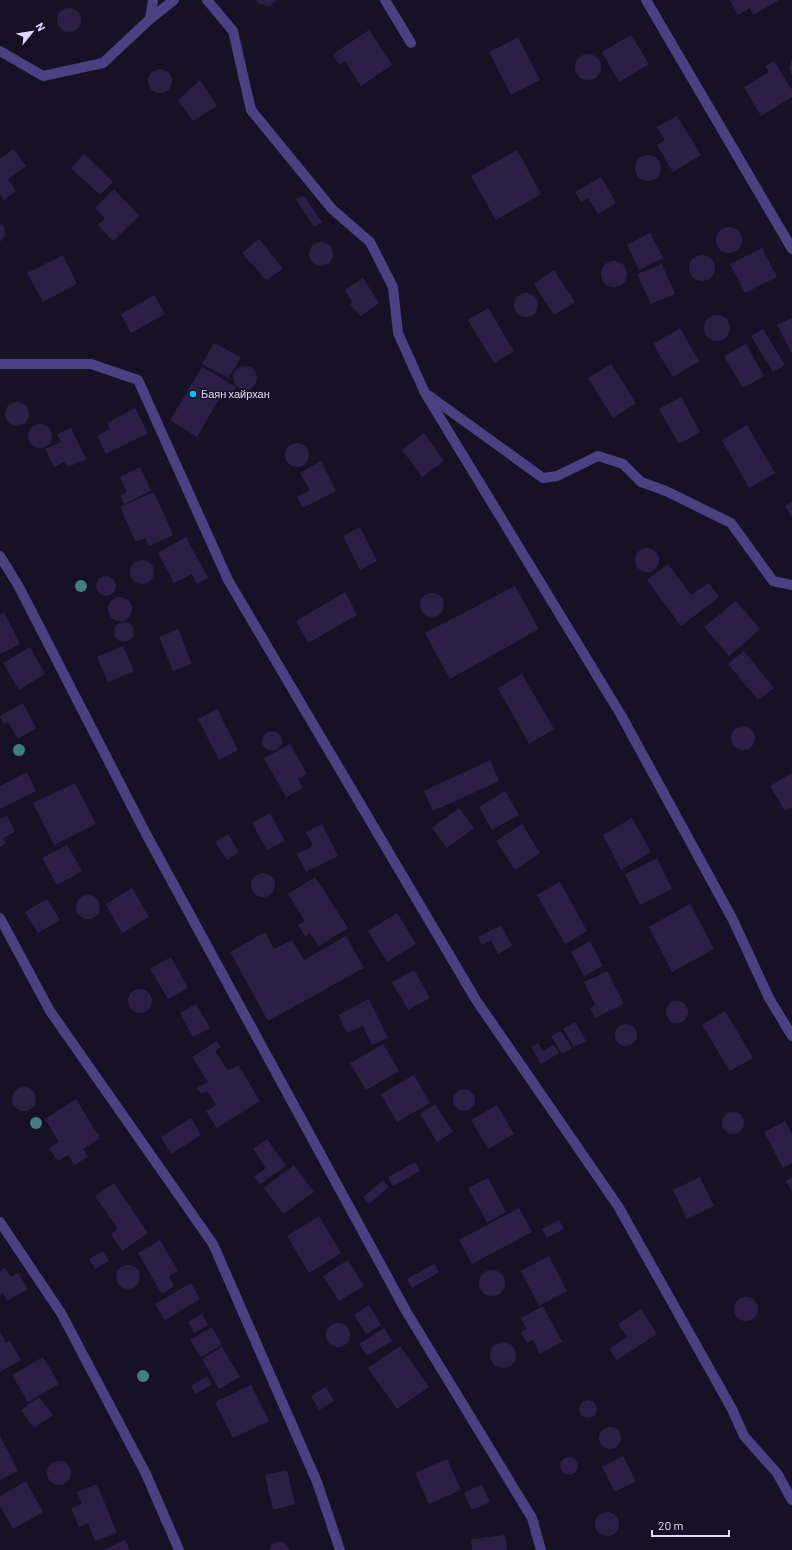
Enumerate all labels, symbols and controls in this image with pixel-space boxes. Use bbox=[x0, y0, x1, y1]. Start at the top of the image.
north arrow bbox=[12, 12, 52, 52]
text: N bbox=[34, 20, 49, 33]
place label: Баян хайрхан bbox=[201, 387, 270, 400]
marker: Баян хайрхан bbox=[188, 389, 198, 399]
scale bar bbox=[652, 1512, 729, 1538]
text: 20 m bbox=[658, 1518, 684, 1532]

